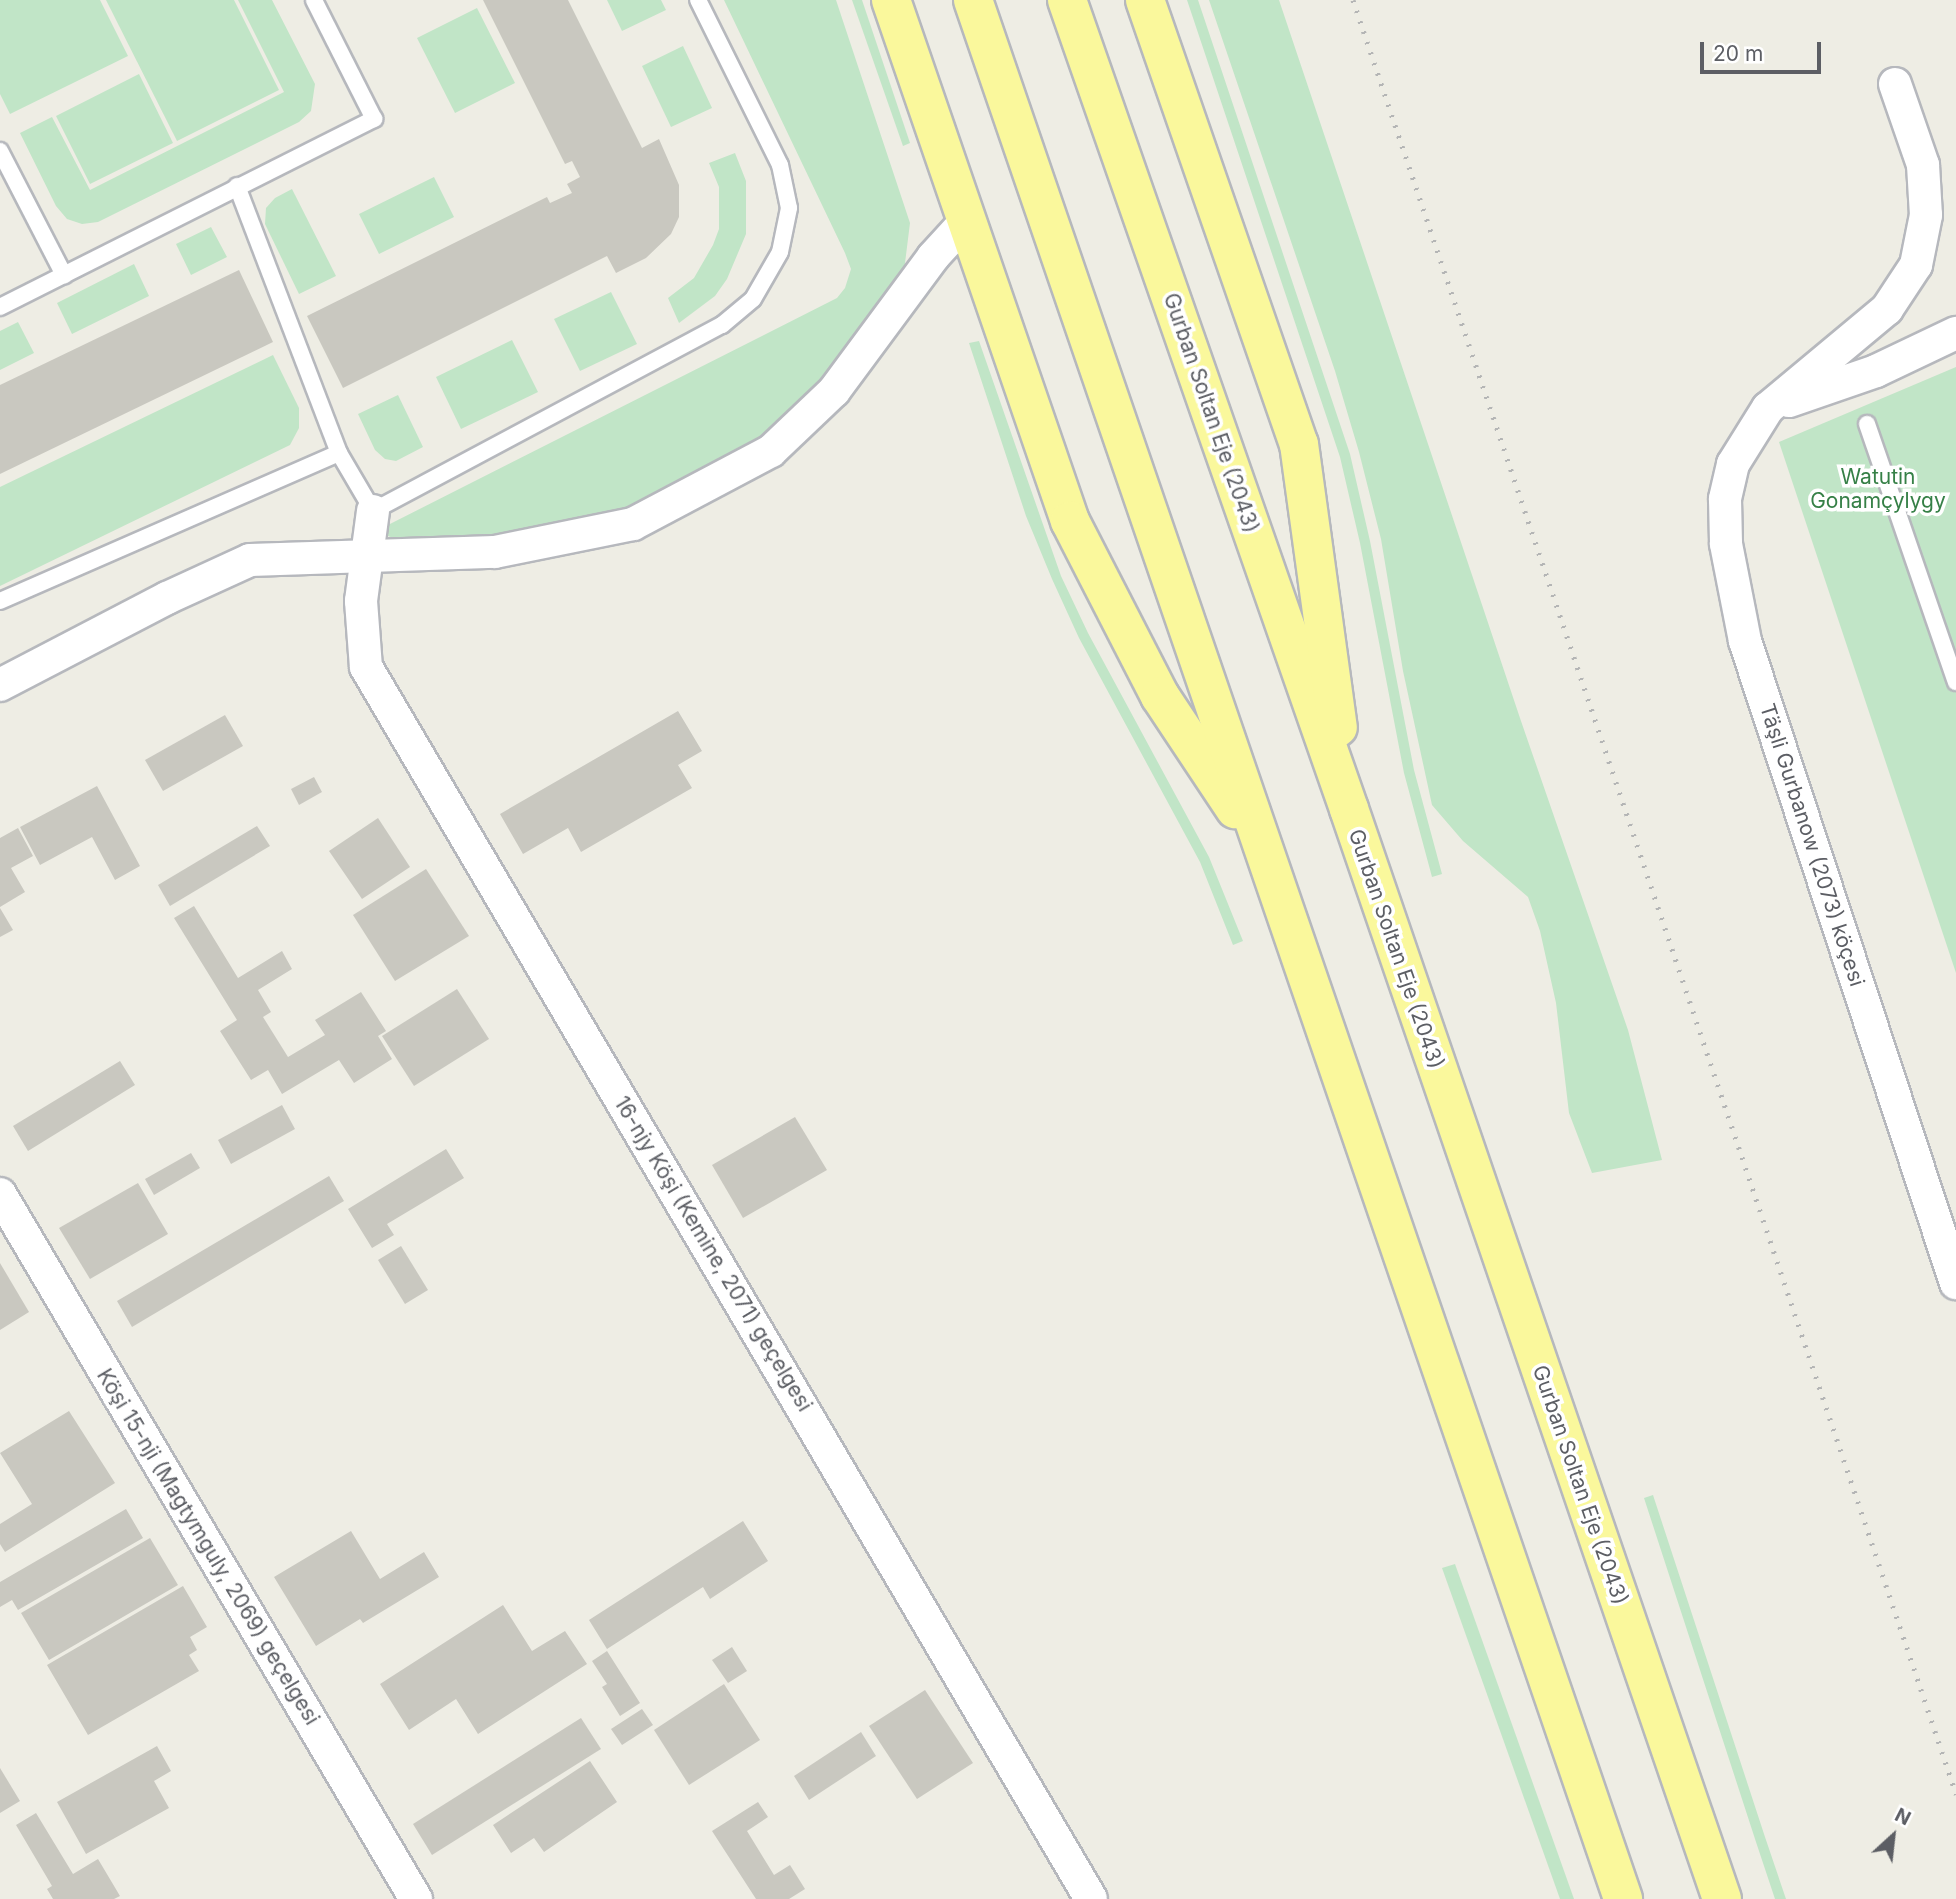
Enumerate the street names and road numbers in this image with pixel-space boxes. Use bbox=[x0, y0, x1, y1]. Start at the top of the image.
street label: Gurban Soltan Eje (2043) bbox=[1158, 290, 1264, 536]
street label: Täşli Gurbanow (2073) köçesi bbox=[1754, 700, 1870, 990]
street label: Gurban Soltan Eje (2043) bbox=[1343, 826, 1449, 1072]
street label: 16-njy Köşi (Kemine, 2071) geçelgesi bbox=[609, 1092, 817, 1416]
street label: Gurban Soltan Eje (2043) bbox=[1527, 1362, 1633, 1608]
street label: Köşi 15-nji (Magtymguly, 2069) geçelgesi bbox=[91, 1364, 325, 1730]

